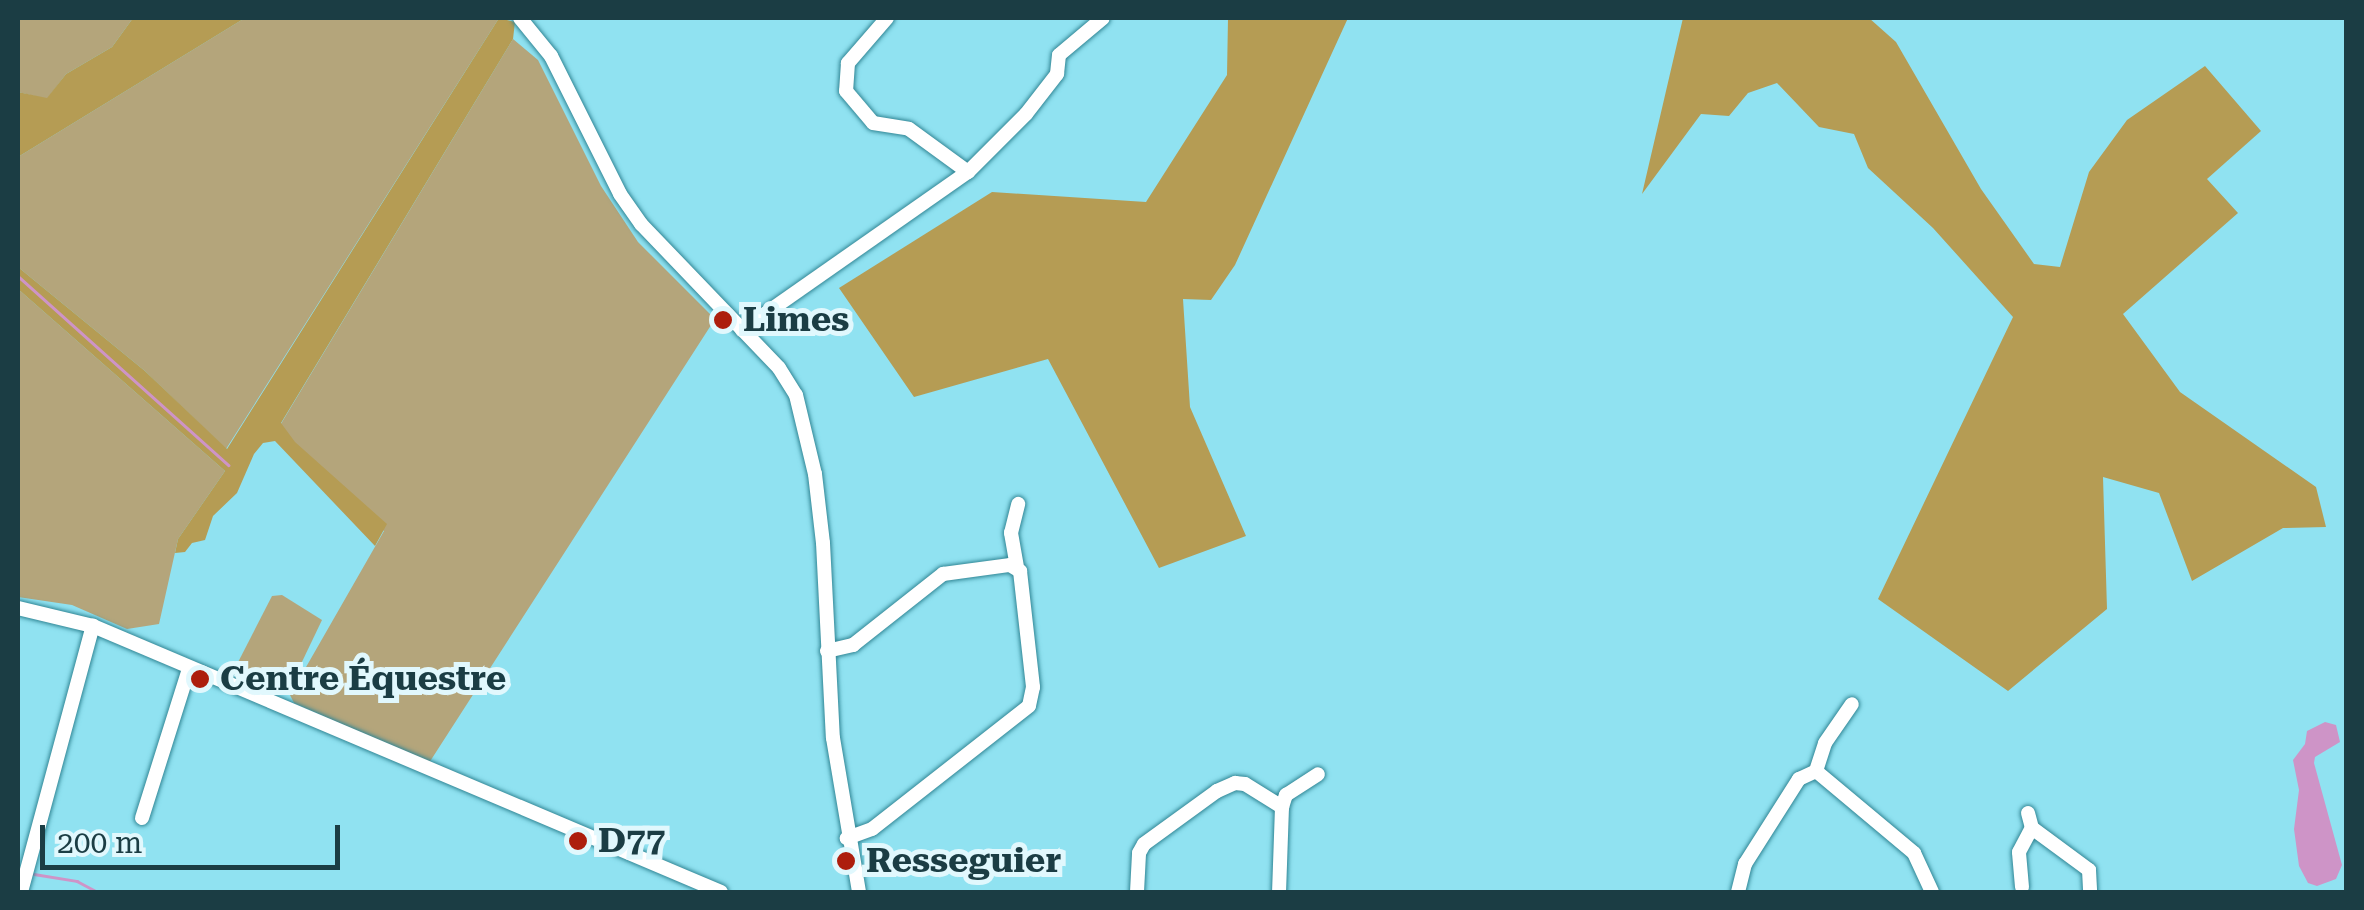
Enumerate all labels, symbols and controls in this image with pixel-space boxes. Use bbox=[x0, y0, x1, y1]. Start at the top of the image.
place label: Limes bbox=[743, 299, 849, 341]
marker: Limes bbox=[712, 309, 734, 331]
place label: Centre Équestre bbox=[220, 658, 506, 700]
marker: Centre Équestre bbox=[189, 668, 211, 690]
scale bar bbox=[45, 805, 345, 867]
place label: D77 bbox=[598, 820, 665, 862]
text: 200 m bbox=[57, 825, 142, 860]
marker: D77 bbox=[567, 830, 589, 852]
place label: Resseguier bbox=[866, 840, 1061, 882]
marker: Resseguier bbox=[835, 850, 857, 872]

